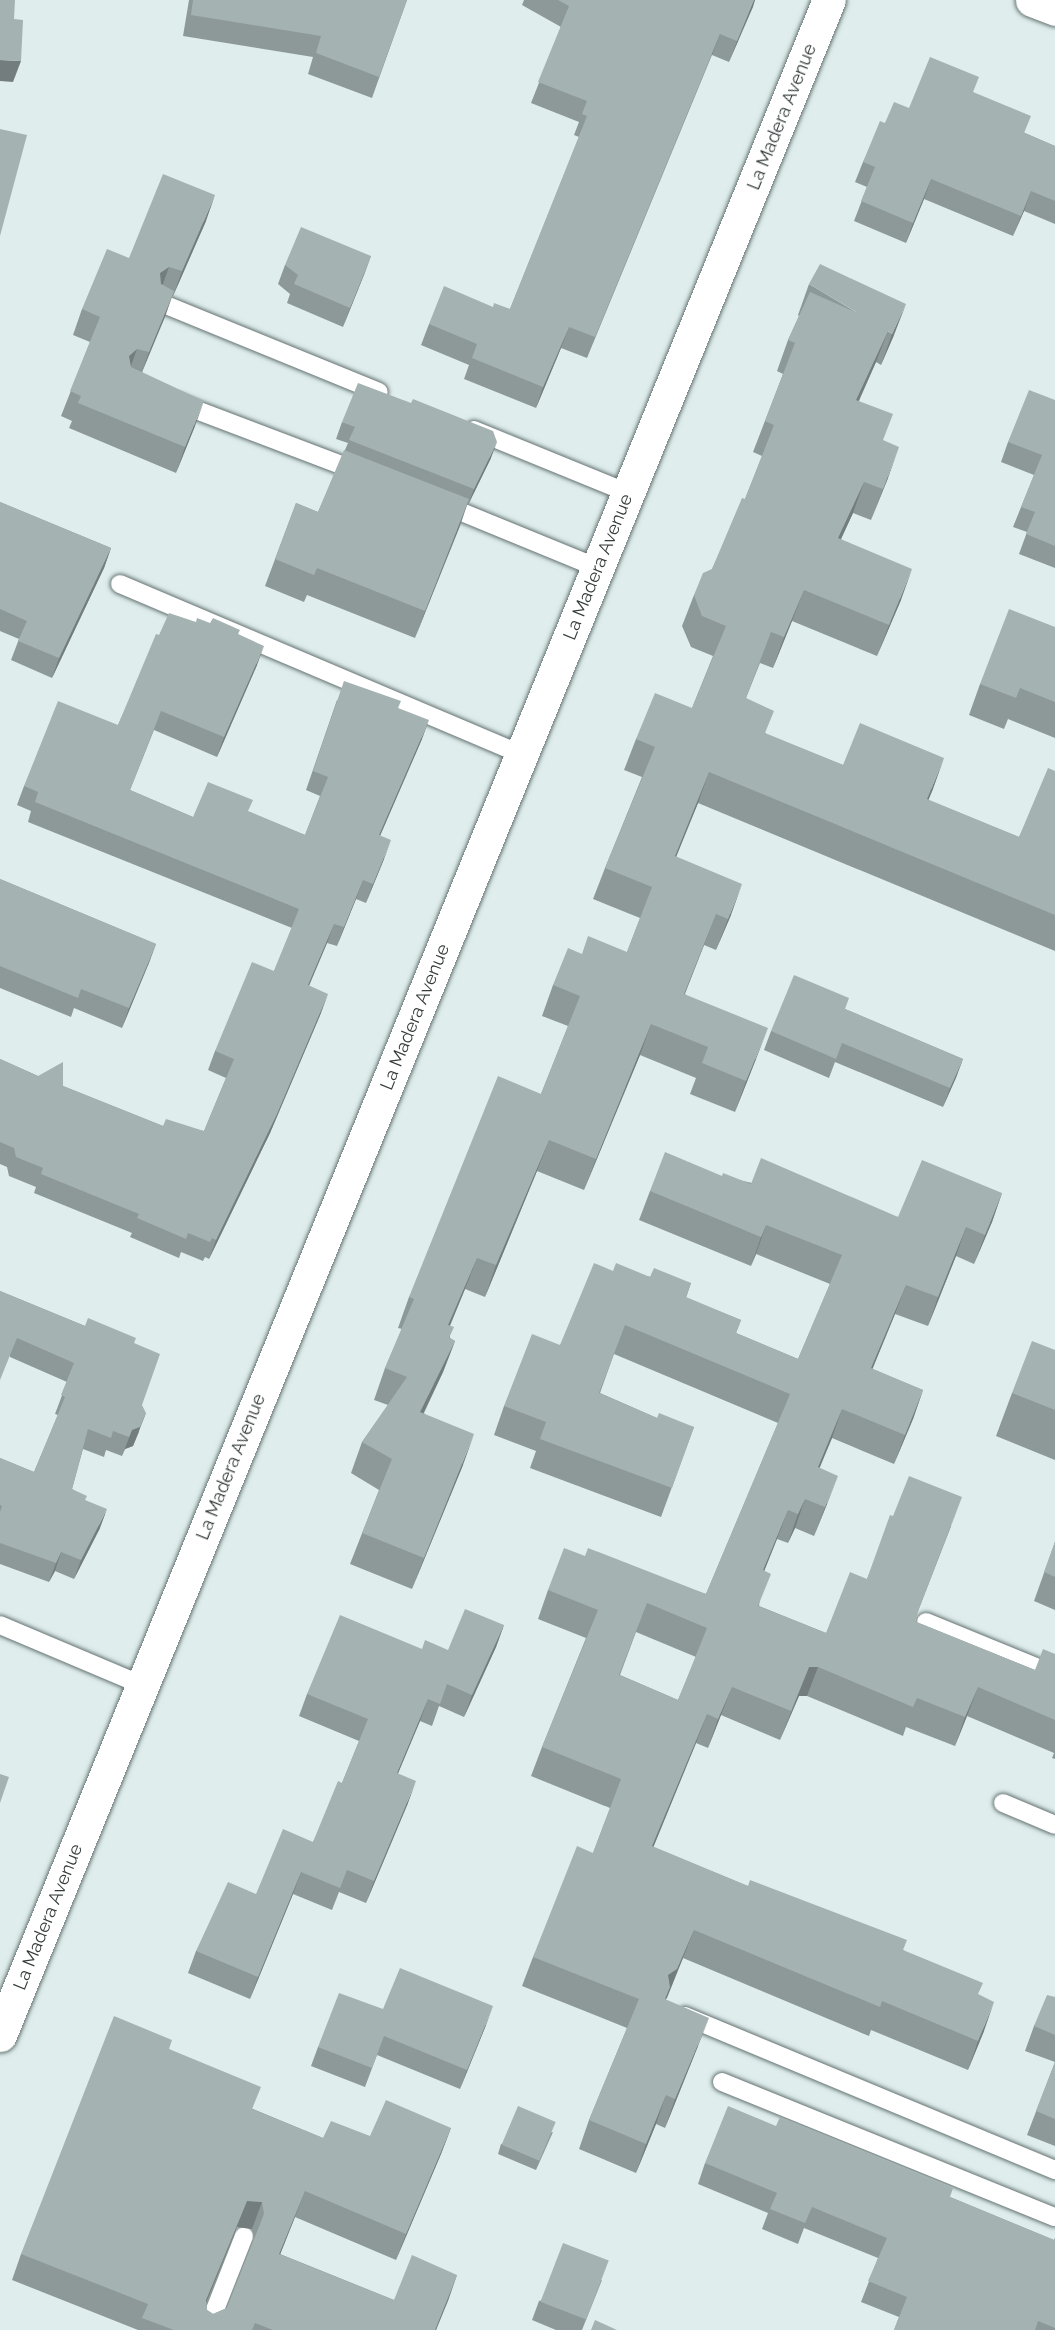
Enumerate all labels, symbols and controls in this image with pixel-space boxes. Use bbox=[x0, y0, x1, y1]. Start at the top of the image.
street label: La Madera Avenue bbox=[743, 41, 821, 193]
street label: La Madera Avenue bbox=[559, 491, 637, 643]
street label: La Madera Avenue bbox=[376, 941, 454, 1093]
street label: La Madera Avenue bbox=[192, 1391, 270, 1543]
street label: La Madera Avenue bbox=[9, 1841, 87, 1993]

